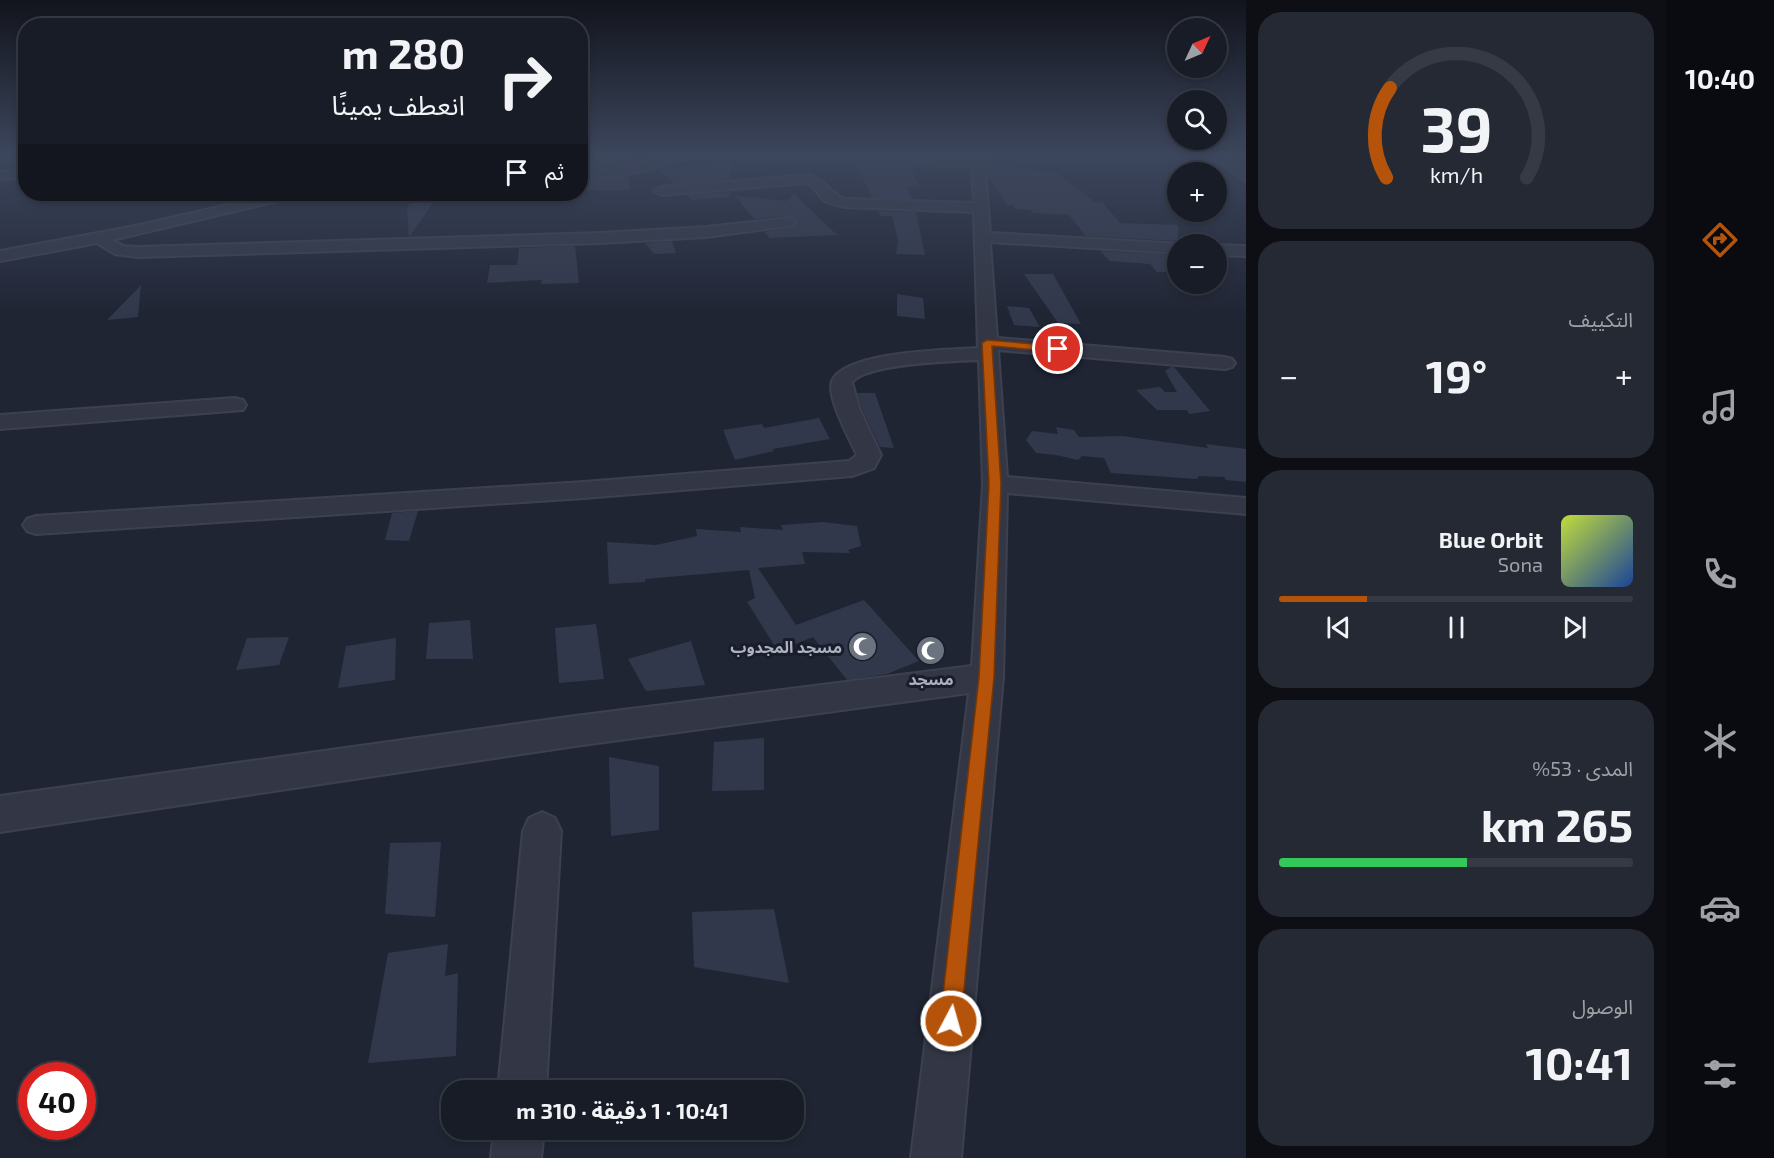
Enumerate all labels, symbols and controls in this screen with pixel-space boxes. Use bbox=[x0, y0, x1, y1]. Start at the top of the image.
north arrow bbox=[1167, 18, 1227, 78]
map controls bbox=[1167, 18, 1227, 294]
text: 280 m bbox=[342, 27, 465, 77]
icon: right bbox=[486, 42, 564, 120]
text: 10:40 bbox=[1685, 62, 1755, 94]
text: انعطف يمينًا bbox=[332, 88, 465, 120]
button: search bbox=[1167, 90, 1227, 150]
text: 39 bbox=[1420, 90, 1492, 165]
icon: arrive bbox=[500, 156, 533, 189]
text: ثم bbox=[545, 158, 564, 184]
button: + bbox=[1167, 162, 1227, 222]
text: km/h bbox=[1429, 162, 1483, 187]
icon: directions bbox=[1699, 219, 1741, 261]
button: − bbox=[1167, 234, 1227, 294]
text: التكييف bbox=[1569, 307, 1633, 331]
pin bbox=[1032, 323, 1083, 374]
icon: arrive bbox=[1041, 332, 1074, 365]
text: 19° bbox=[1426, 348, 1487, 402]
text: − bbox=[1279, 355, 1298, 395]
text: + bbox=[1615, 355, 1633, 395]
icon: music bbox=[1699, 386, 1741, 428]
text: Blue Orbit bbox=[1439, 526, 1543, 552]
text: Sona bbox=[1498, 552, 1543, 576]
icon: phone bbox=[1699, 553, 1741, 595]
icon: previous bbox=[1322, 611, 1355, 644]
icon: pause bbox=[1440, 611, 1473, 644]
icon: next bbox=[1558, 611, 1591, 644]
mosque icon: مسجد المجدوب bbox=[847, 630, 879, 662]
mosque icon: مسجد bbox=[915, 634, 947, 666]
place label: مسجد المجدوب bbox=[730, 637, 842, 657]
place label: مسجد bbox=[908, 669, 954, 688]
icon: climate bbox=[1699, 720, 1741, 762]
text: المدى · 53% bbox=[1532, 756, 1633, 780]
text: 265 km bbox=[1481, 797, 1633, 851]
icon: car bbox=[1699, 887, 1741, 929]
position arrow bbox=[919, 989, 983, 1053]
text: الوصول bbox=[1572, 994, 1633, 1018]
text: 10:41 bbox=[1525, 1035, 1633, 1089]
icon: filters bbox=[1699, 1053, 1741, 1095]
speed limit sign: 40 bbox=[18, 1062, 96, 1140]
text: 10:41 · 1 دقيقة · 310 m bbox=[516, 1097, 729, 1123]

